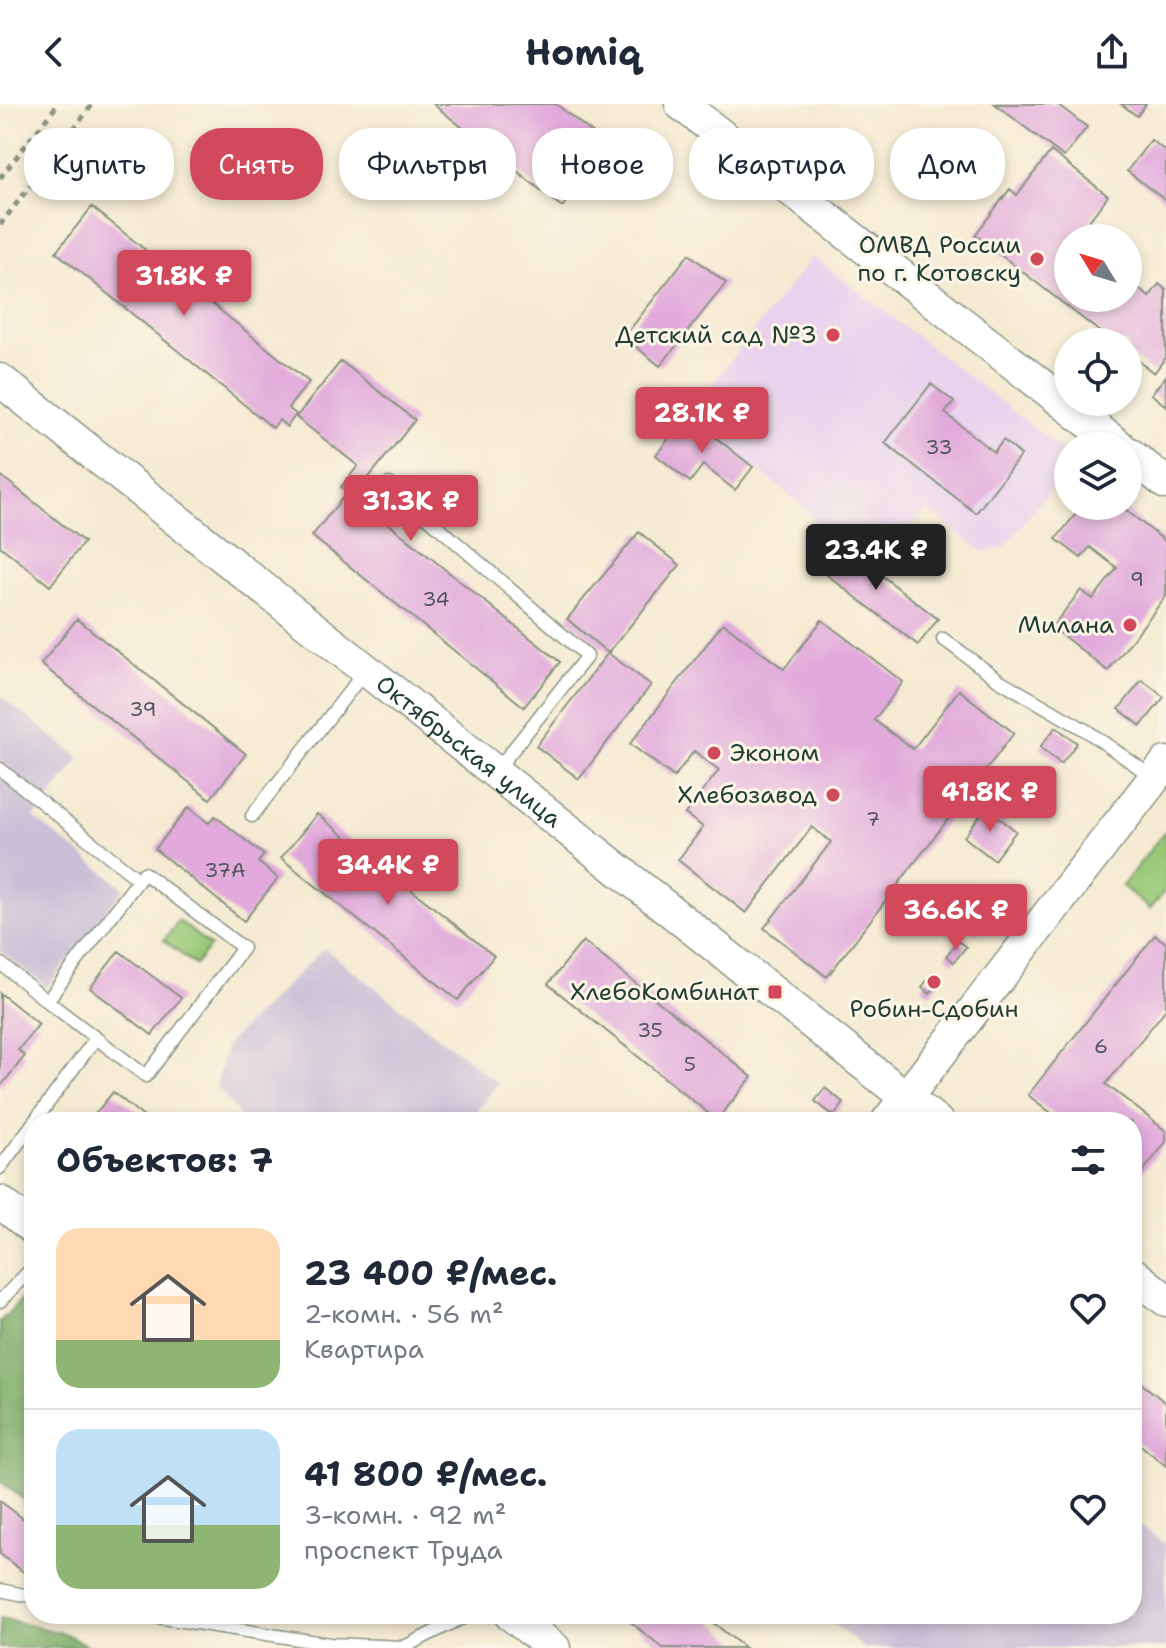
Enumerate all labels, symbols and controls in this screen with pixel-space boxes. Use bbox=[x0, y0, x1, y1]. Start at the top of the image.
text: Homiq bbox=[525, 28, 641, 77]
icon: back bbox=[32, 30, 76, 74]
icon: share bbox=[1090, 30, 1134, 74]
chip: Купить bbox=[24, 128, 174, 200]
chip: Снять bbox=[190, 128, 323, 200]
chip: Фильтры bbox=[339, 128, 516, 200]
chip: Новое bbox=[532, 128, 673, 200]
chip: Квартира bbox=[689, 128, 874, 200]
chip: Дом bbox=[890, 128, 1005, 200]
north arrow bbox=[1054, 224, 1142, 312]
map controls bbox=[1054, 224, 1142, 520]
place label: ОМВД России по г. Котовску bbox=[857, 229, 1021, 289]
pin: 31.8K ₽ bbox=[110, 250, 258, 318]
marker: ОМВД России по г. Котовску bbox=[1028, 250, 1046, 268]
text: 31.8K ₽ bbox=[135, 258, 233, 293]
place label: Детский сад №3 bbox=[615, 319, 817, 351]
marker: Детский сад №3 bbox=[824, 326, 842, 344]
button: locate bbox=[1054, 328, 1142, 416]
pin: 28.1K ₽ bbox=[628, 387, 776, 455]
text: 28.1K ₽ bbox=[653, 395, 751, 430]
button: layers bbox=[1054, 432, 1142, 520]
house number: 33 bbox=[926, 434, 952, 460]
pin: 31.3K ₽ bbox=[337, 475, 485, 543]
text: 31.3K ₽ bbox=[362, 483, 460, 518]
pin: 23.4K ₽ bbox=[802, 524, 950, 592]
text: 23.4K ₽ bbox=[824, 532, 928, 567]
house number: 9 bbox=[1130, 566, 1144, 592]
house number: 34 bbox=[422, 586, 450, 612]
place label: Милана bbox=[1018, 609, 1114, 641]
marker: Милана bbox=[1121, 616, 1139, 634]
street label: Октябрьская улица bbox=[369, 668, 568, 835]
house number: 39 bbox=[130, 696, 156, 722]
place label: Эконом bbox=[730, 737, 819, 769]
marker: Эконом bbox=[705, 744, 723, 762]
pin: 41.8K ₽ bbox=[916, 766, 1064, 834]
text: 41.8K ₽ bbox=[941, 774, 1039, 809]
place label: Хлебозавод bbox=[678, 779, 817, 811]
marker: Хлебозавод bbox=[824, 786, 842, 804]
house number: 7 bbox=[866, 806, 880, 832]
pin: 34.4K ₽ bbox=[314, 839, 462, 907]
text: 34.4K ₽ bbox=[336, 847, 440, 882]
house number: 37А bbox=[205, 857, 245, 883]
pin: 36.6K ₽ bbox=[882, 884, 1030, 952]
text: 36.6K ₽ bbox=[903, 892, 1009, 927]
marker: Робин-Сдобин bbox=[925, 973, 943, 991]
place label: ХлебоКомбинат bbox=[570, 976, 760, 1008]
marker: ХлебоКомбинат bbox=[766, 983, 784, 1001]
place label: Робин-Сдобин bbox=[849, 993, 1019, 1025]
house number: 35 bbox=[637, 1017, 663, 1043]
house number: 6 bbox=[1094, 1033, 1108, 1059]
house number: 5 bbox=[684, 1051, 696, 1077]
text: Объектов: 7 bbox=[56, 1137, 273, 1183]
icon: filters bbox=[1066, 1138, 1110, 1182]
text: 23 400 ₽/мес. bbox=[304, 1250, 557, 1296]
icon: home bbox=[120, 1260, 216, 1356]
icon: heart bbox=[1066, 1286, 1110, 1330]
text: 2-комн. · 56 m² bbox=[304, 1296, 504, 1331]
text: Квартира bbox=[304, 1331, 424, 1366]
text: 41 800 ₽/мес. bbox=[304, 1451, 547, 1497]
icon: home bbox=[120, 1461, 216, 1557]
icon: heart bbox=[1066, 1487, 1110, 1531]
text: 3-комн. · 92 m² bbox=[304, 1497, 507, 1532]
text: проспект Труда bbox=[304, 1532, 503, 1567]

